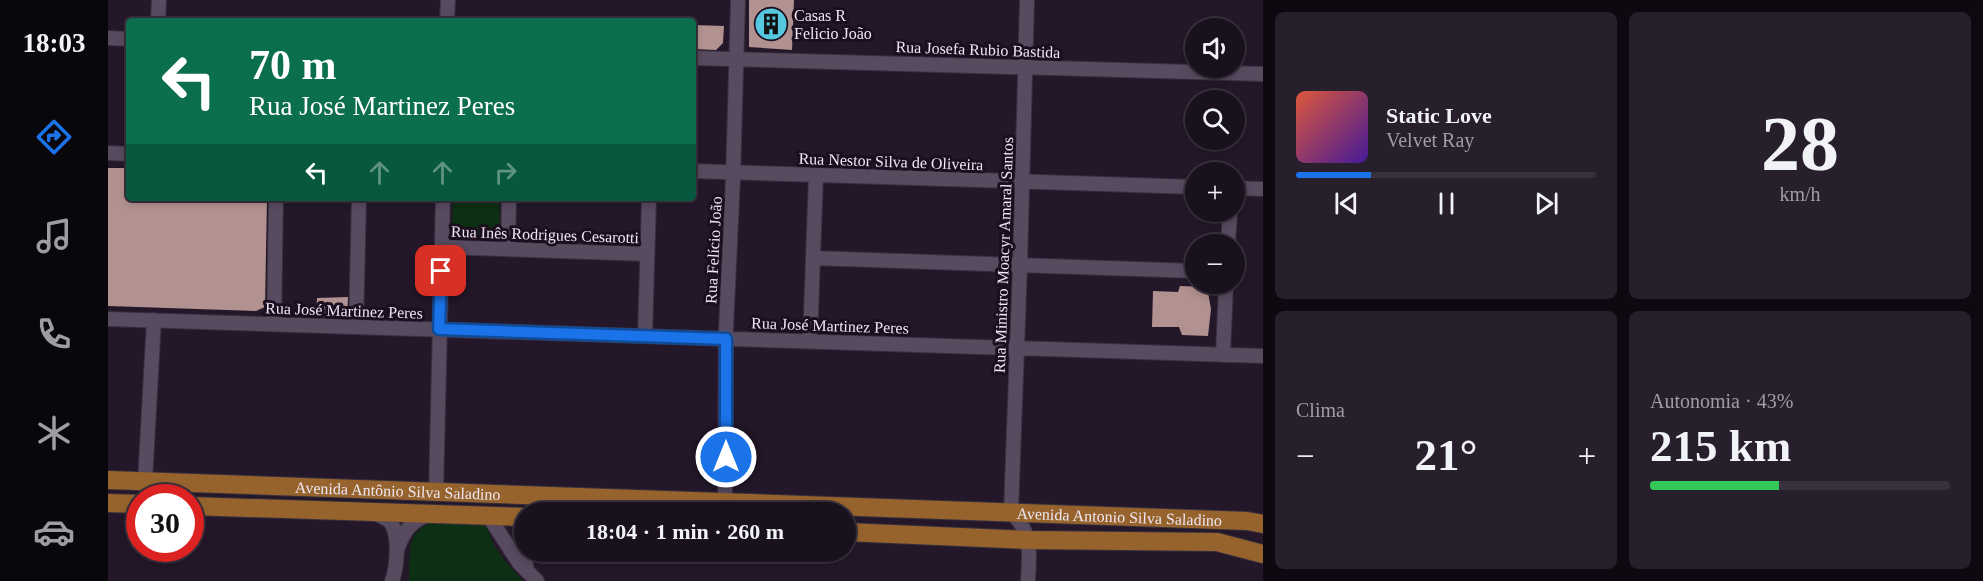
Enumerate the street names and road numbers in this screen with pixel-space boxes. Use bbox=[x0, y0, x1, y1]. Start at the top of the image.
street label: Rua Josefa Rubio Bastida bbox=[895, 38, 1061, 61]
street label: Rua Ministro Moacyr Amaral Santos bbox=[991, 137, 1017, 373]
street label: Rua Nestor Silva de Oliveira bbox=[798, 150, 984, 173]
street label: Rua Felício João bbox=[702, 196, 725, 304]
street label: Rua Inês Rodrigues Cesarotti bbox=[451, 223, 640, 247]
street label: Rua José Martinez Peres bbox=[265, 299, 423, 322]
street label: Rua José Martinez Peres bbox=[751, 314, 909, 337]
street label: Avenida Antônio Silva Saladino bbox=[295, 479, 501, 503]
street label: Avenida Antonio Silva Saladino bbox=[1016, 505, 1222, 529]

